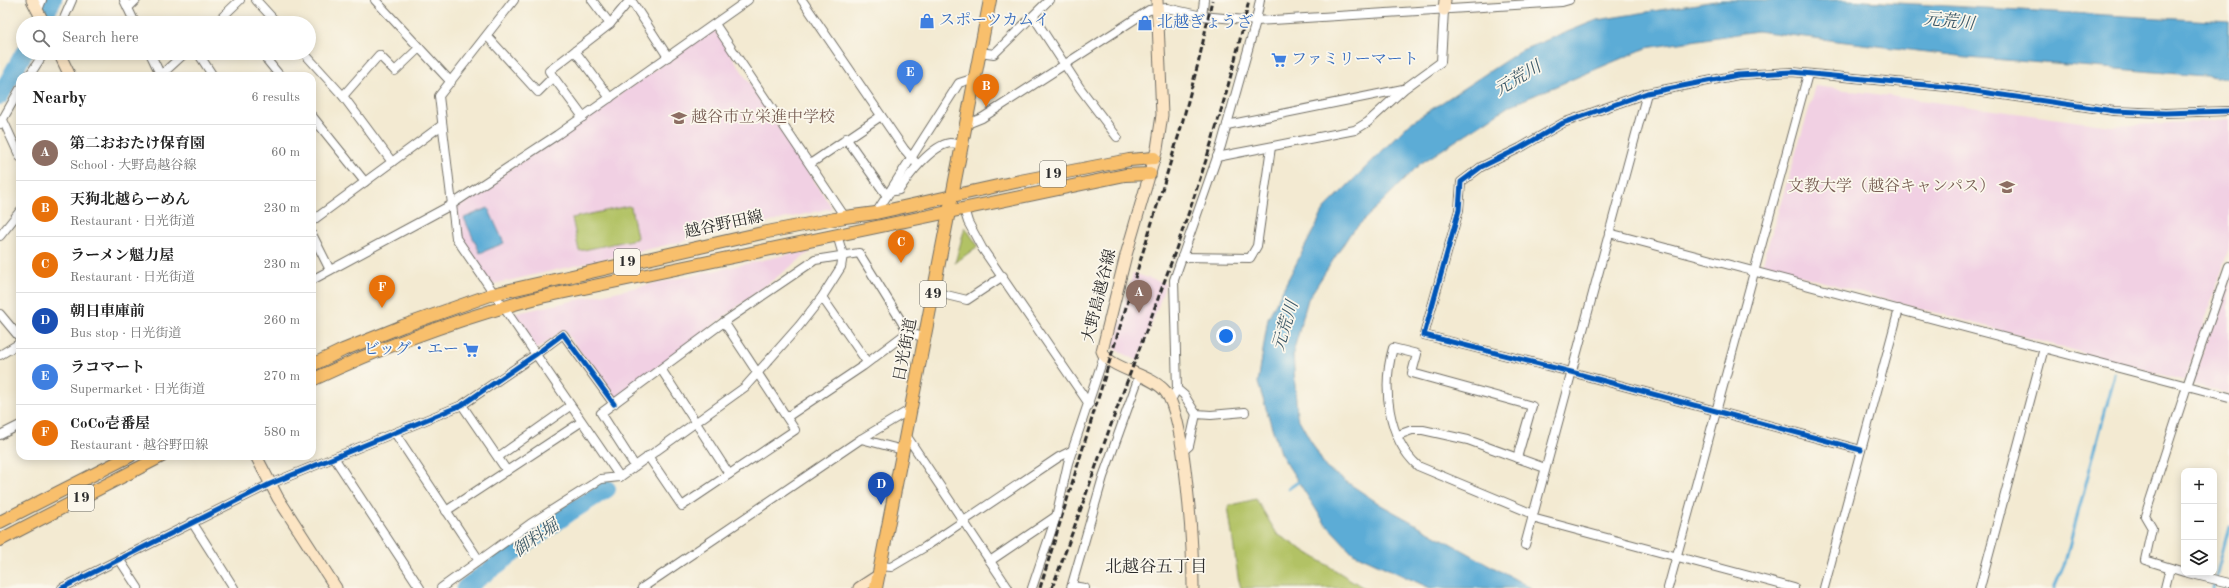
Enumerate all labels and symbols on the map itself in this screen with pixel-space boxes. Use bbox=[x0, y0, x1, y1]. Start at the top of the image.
water label: 元荒川 bbox=[1923, 9, 1977, 33]
shop icon: スポーツカムイ bbox=[918, 12, 936, 30]
place label: スポーツカムイ bbox=[939, 12, 1050, 29]
place label: 北越ぎょうざ bbox=[1157, 13, 1253, 31]
shop icon: 北越ぎょうざ bbox=[1136, 14, 1154, 32]
supermarket icon: ファミリーマート bbox=[1270, 51, 1288, 69]
place label: ファミリーマート bbox=[1291, 51, 1419, 68]
water label: 元荒川 bbox=[1491, 56, 1546, 99]
pin: E bbox=[897, 60, 923, 93]
pin: B bbox=[973, 74, 999, 107]
place label: 越谷市立栄進中学校 bbox=[691, 108, 835, 126]
school or university icon: 越谷市立栄進中学校 bbox=[670, 109, 688, 127]
road number: 19 bbox=[1040, 161, 1066, 187]
place label: 文教大学（越谷キャンパス） bbox=[1788, 177, 1995, 195]
school or university icon: 文教大学（越谷キャンパス） bbox=[1998, 178, 2016, 196]
street label: 越谷野田線 bbox=[683, 207, 765, 241]
pin: C bbox=[888, 230, 914, 263]
street label: 大野島越谷線 bbox=[1079, 247, 1119, 345]
road number: 19 bbox=[614, 249, 640, 275]
pin: F bbox=[369, 275, 395, 308]
pin: A bbox=[1126, 280, 1152, 313]
road number: 49 bbox=[920, 281, 946, 307]
water label: 元荒川 bbox=[1269, 297, 1302, 353]
street label: 日光街道 bbox=[890, 317, 920, 383]
your location bbox=[1216, 326, 1236, 346]
place label: ビッグ・エー bbox=[364, 341, 459, 358]
supermarket icon: ビッグ・エー bbox=[462, 341, 480, 359]
pin: D bbox=[868, 472, 894, 505]
road number: 19 bbox=[68, 485, 94, 511]
water label: 御料堀 bbox=[509, 514, 564, 561]
district label: 北越谷五丁目 bbox=[1105, 557, 1207, 576]

